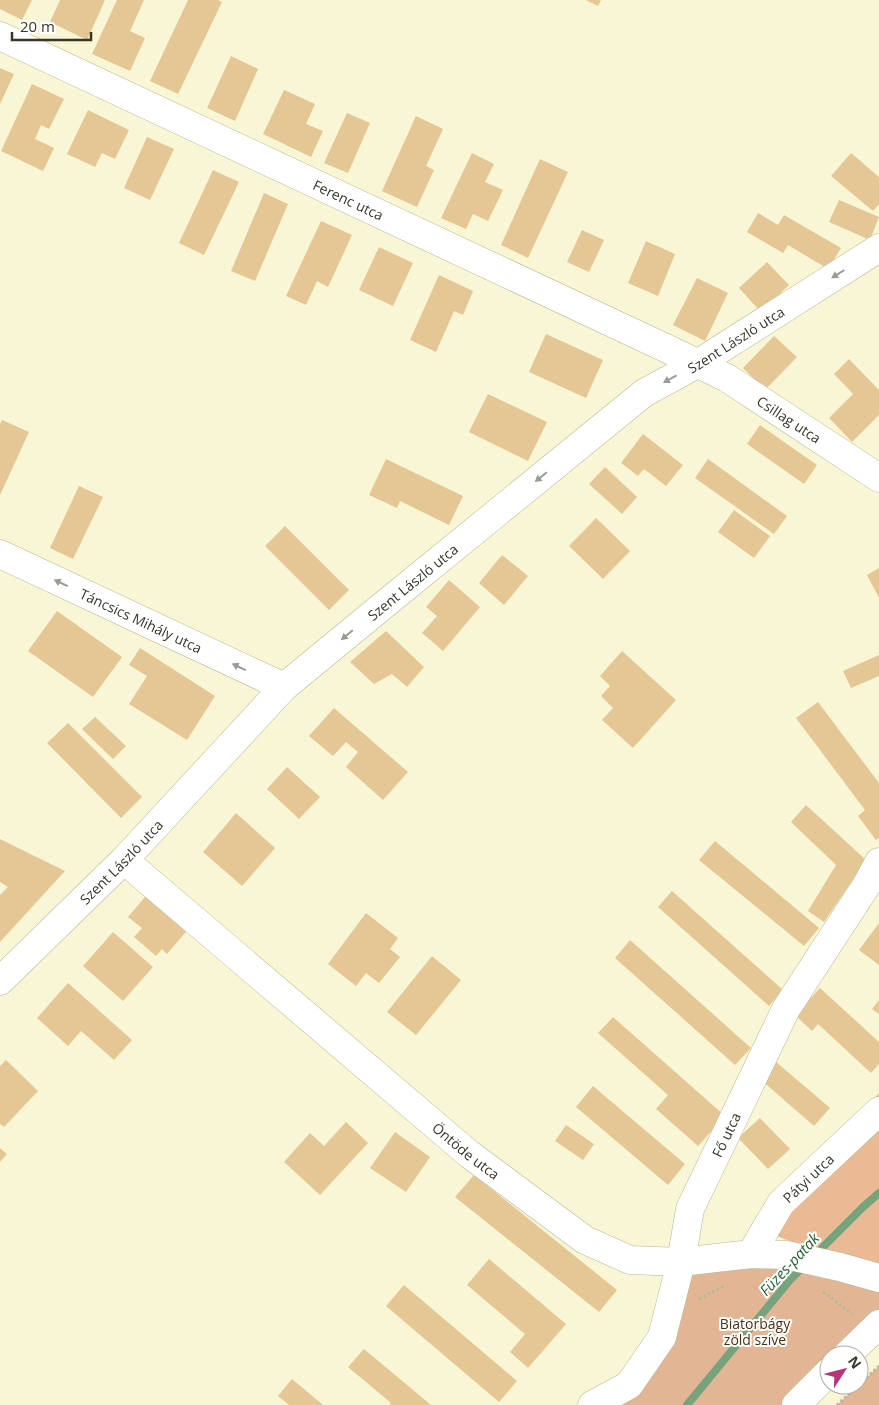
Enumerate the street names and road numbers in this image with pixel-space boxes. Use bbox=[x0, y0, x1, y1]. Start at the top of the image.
street label: Ferenc utca bbox=[310, 175, 387, 224]
street label: Szent László utca bbox=[684, 301, 788, 377]
street label: Csillag utca bbox=[753, 391, 825, 447]
street label: Szent László utca bbox=[363, 539, 462, 624]
street label: Táncsics Mihály utca bbox=[77, 583, 205, 657]
street label: Szent László utca bbox=[75, 815, 167, 908]
street label: Fő utca bbox=[707, 1109, 745, 1160]
street label: Öntöde utca bbox=[429, 1118, 504, 1183]
street label: Pátyi utca bbox=[778, 1149, 838, 1206]

